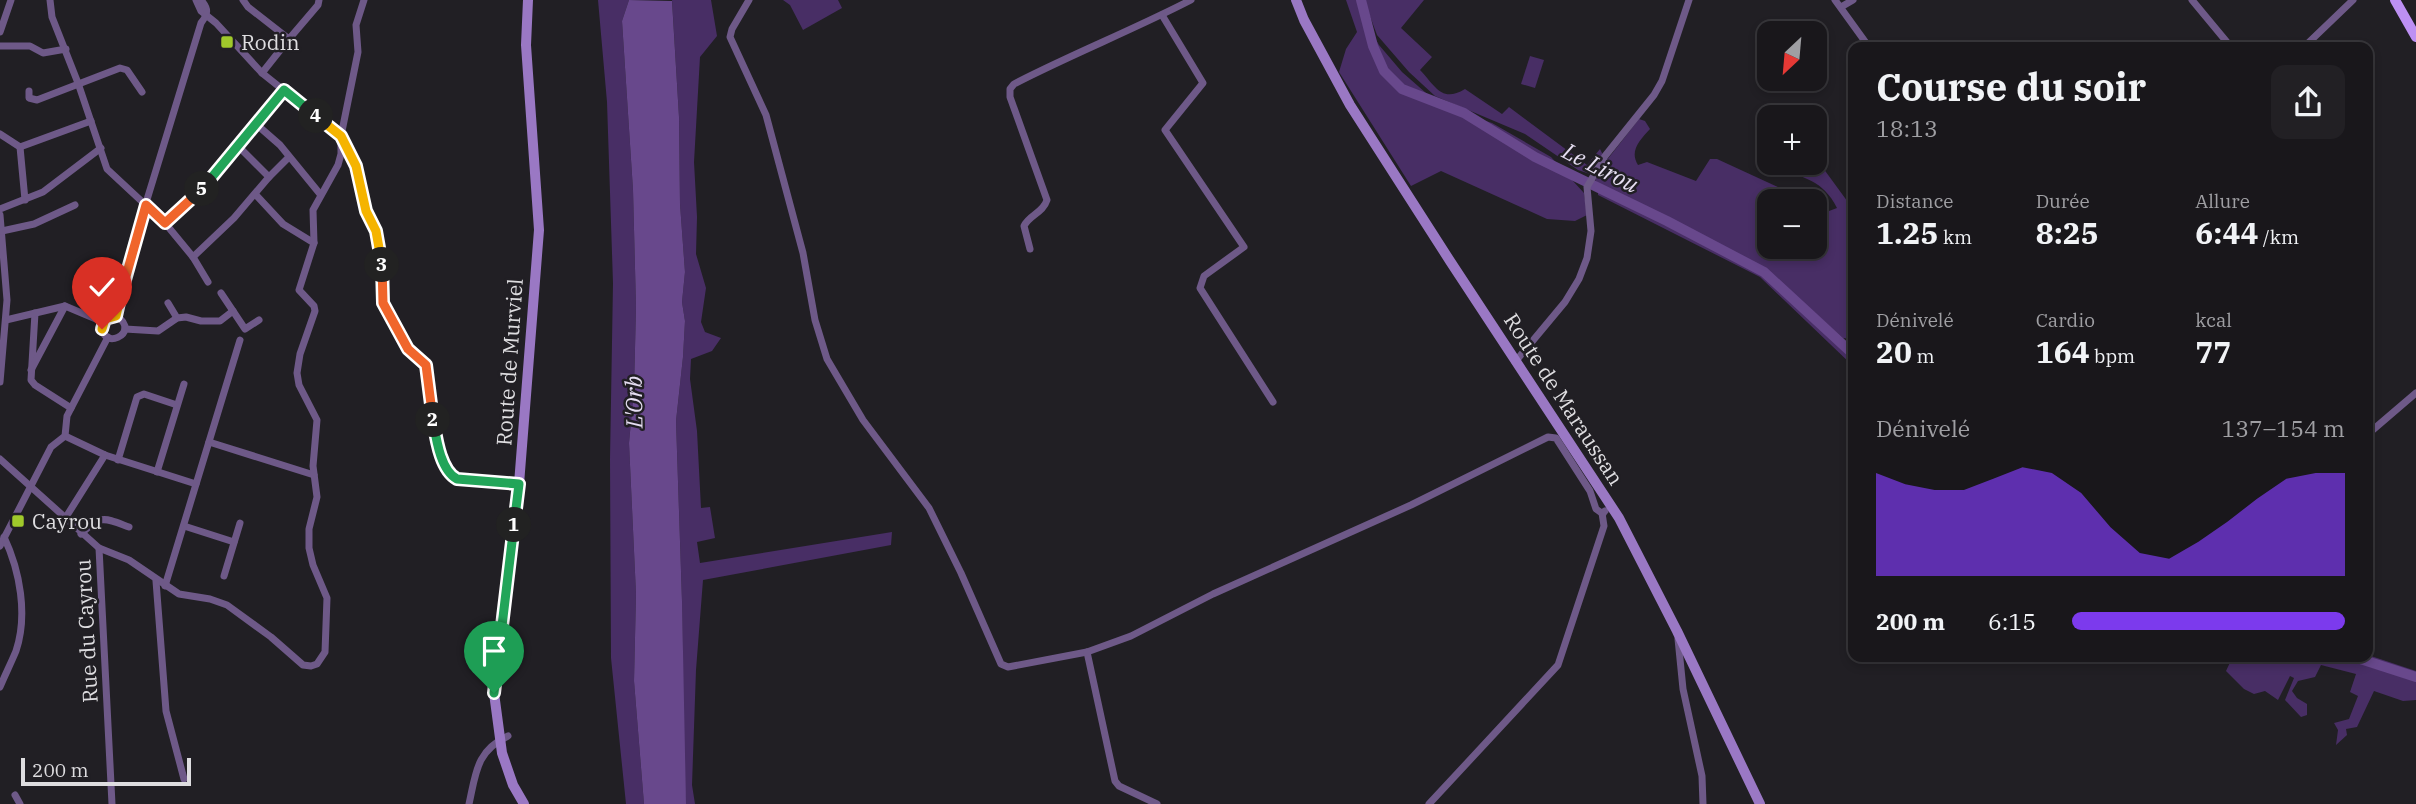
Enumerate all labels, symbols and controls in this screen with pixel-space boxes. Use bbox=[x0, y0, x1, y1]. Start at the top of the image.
north arrow bbox=[1757, 21, 1827, 91]
map controls bbox=[1757, 21, 1827, 259]
place label: Rodin bbox=[241, 28, 300, 56]
marker: Rodin bbox=[219, 34, 235, 50]
text: Course du soir bbox=[1876, 62, 2146, 111]
button: share bbox=[2271, 65, 2345, 139]
pin: 4 bbox=[298, 99, 334, 134]
text: 4 bbox=[310, 103, 321, 127]
button: + bbox=[1757, 105, 1827, 175]
text: 18:13 bbox=[1876, 113, 1938, 143]
water label: Le Lirou bbox=[1557, 135, 1644, 199]
pin: 5 bbox=[184, 172, 220, 206]
text: 5 bbox=[196, 176, 207, 200]
button: − bbox=[1757, 189, 1827, 259]
text: Distance bbox=[1876, 189, 1954, 213]
text: Durée bbox=[2036, 189, 2090, 213]
text: Allure bbox=[2195, 189, 2250, 213]
text: 1.25 bbox=[1876, 213, 1938, 252]
text: 8:25 bbox=[2036, 213, 2099, 252]
text: 6:44 bbox=[2195, 213, 2258, 252]
text: km bbox=[1938, 225, 1972, 249]
text: /km bbox=[2258, 225, 2299, 249]
pin: 3 bbox=[364, 247, 400, 282]
text: 3 bbox=[376, 252, 387, 276]
pin bbox=[72, 257, 132, 329]
icon: check bbox=[83, 268, 121, 306]
street label: Route de Murviel bbox=[489, 277, 529, 447]
street label: Route de Maraussan bbox=[1498, 308, 1630, 490]
text: Dénivelé bbox=[1876, 308, 1954, 332]
text: Cardio bbox=[2036, 308, 2095, 332]
text: kcal bbox=[2195, 308, 2232, 332]
text: 20 bbox=[1876, 332, 1912, 371]
text: 164 bbox=[2036, 332, 2090, 371]
text: 77 bbox=[2195, 332, 2231, 371]
text: m bbox=[1912, 344, 1935, 368]
text: bpm bbox=[2090, 344, 2135, 368]
water label: L'Orb bbox=[618, 376, 648, 429]
pin: 2 bbox=[416, 402, 450, 438]
text: 2 bbox=[427, 407, 438, 431]
text: Dénivelé bbox=[1876, 413, 1970, 443]
text: 137–154 m bbox=[2221, 413, 2345, 443]
place label: Cayrou bbox=[32, 507, 102, 535]
pin: 1 bbox=[496, 508, 532, 542]
text: 1 bbox=[508, 512, 519, 536]
marker: Cayrou bbox=[10, 513, 26, 529]
street label: Rue du Cayrou bbox=[68, 558, 104, 704]
text: 200 m bbox=[1876, 606, 1945, 636]
text: 6:15 bbox=[1988, 606, 2036, 636]
pin bbox=[464, 621, 524, 693]
icon: arrive bbox=[475, 632, 513, 670]
scale bar bbox=[21, 755, 191, 787]
text: 200 m bbox=[32, 758, 89, 782]

